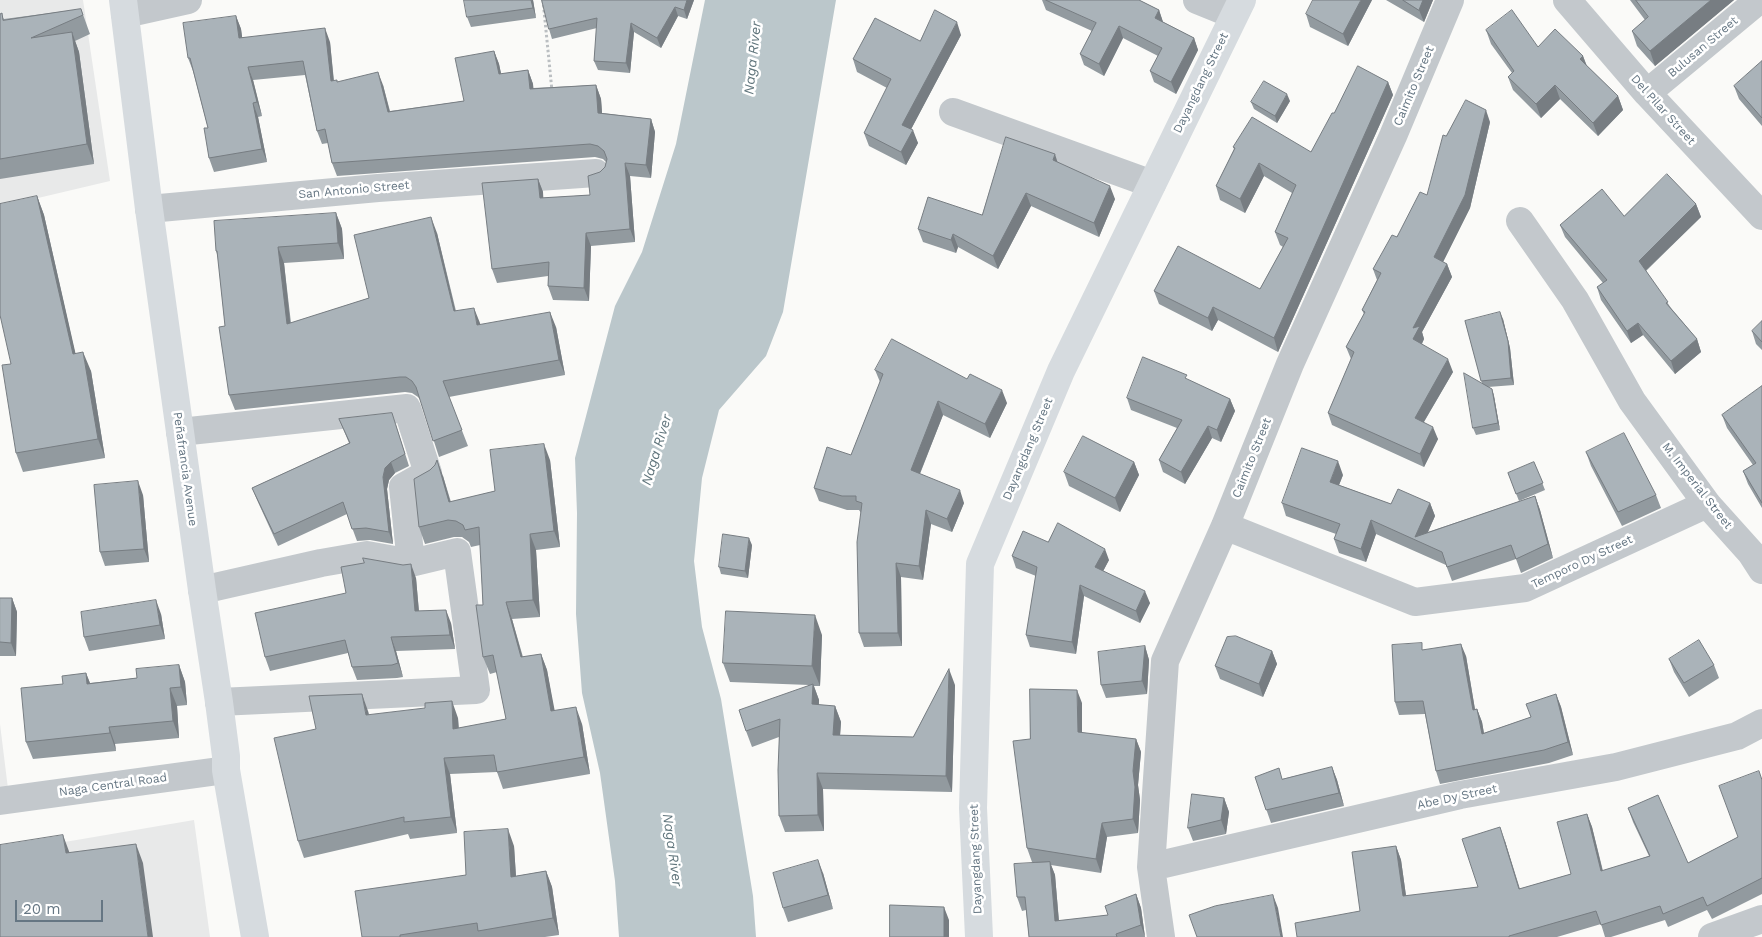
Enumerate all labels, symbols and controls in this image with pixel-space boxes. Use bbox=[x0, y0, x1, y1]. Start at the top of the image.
street label: Bulusan Street bbox=[1665, 14, 1741, 80]
water label: Naga River bbox=[741, 21, 765, 95]
street label: Dayangdang Street bbox=[1170, 30, 1232, 136]
street label: Caimito Street bbox=[1391, 44, 1437, 128]
street label: Del Pilar Street bbox=[1628, 72, 1698, 148]
street label: San Antonio Street bbox=[298, 178, 410, 202]
street label: Dayangdang Street bbox=[1000, 396, 1056, 502]
street label: Peñafrancia Avenue bbox=[170, 411, 200, 527]
water label: Naga River bbox=[638, 412, 676, 488]
street label: Caimito Street bbox=[1229, 416, 1275, 500]
street label: M. Imperial Street bbox=[1659, 440, 1735, 532]
street label: Temporo Dy Street bbox=[1529, 532, 1635, 592]
street label: Naga Central Road bbox=[58, 770, 168, 800]
street label: Abe Dy Street bbox=[1416, 781, 1498, 813]
street label: Dayangdang Street bbox=[967, 804, 985, 914]
water label: Naga River bbox=[659, 812, 685, 888]
scale bar bbox=[18, 890, 105, 922]
text: 20 m bbox=[23, 900, 61, 918]

